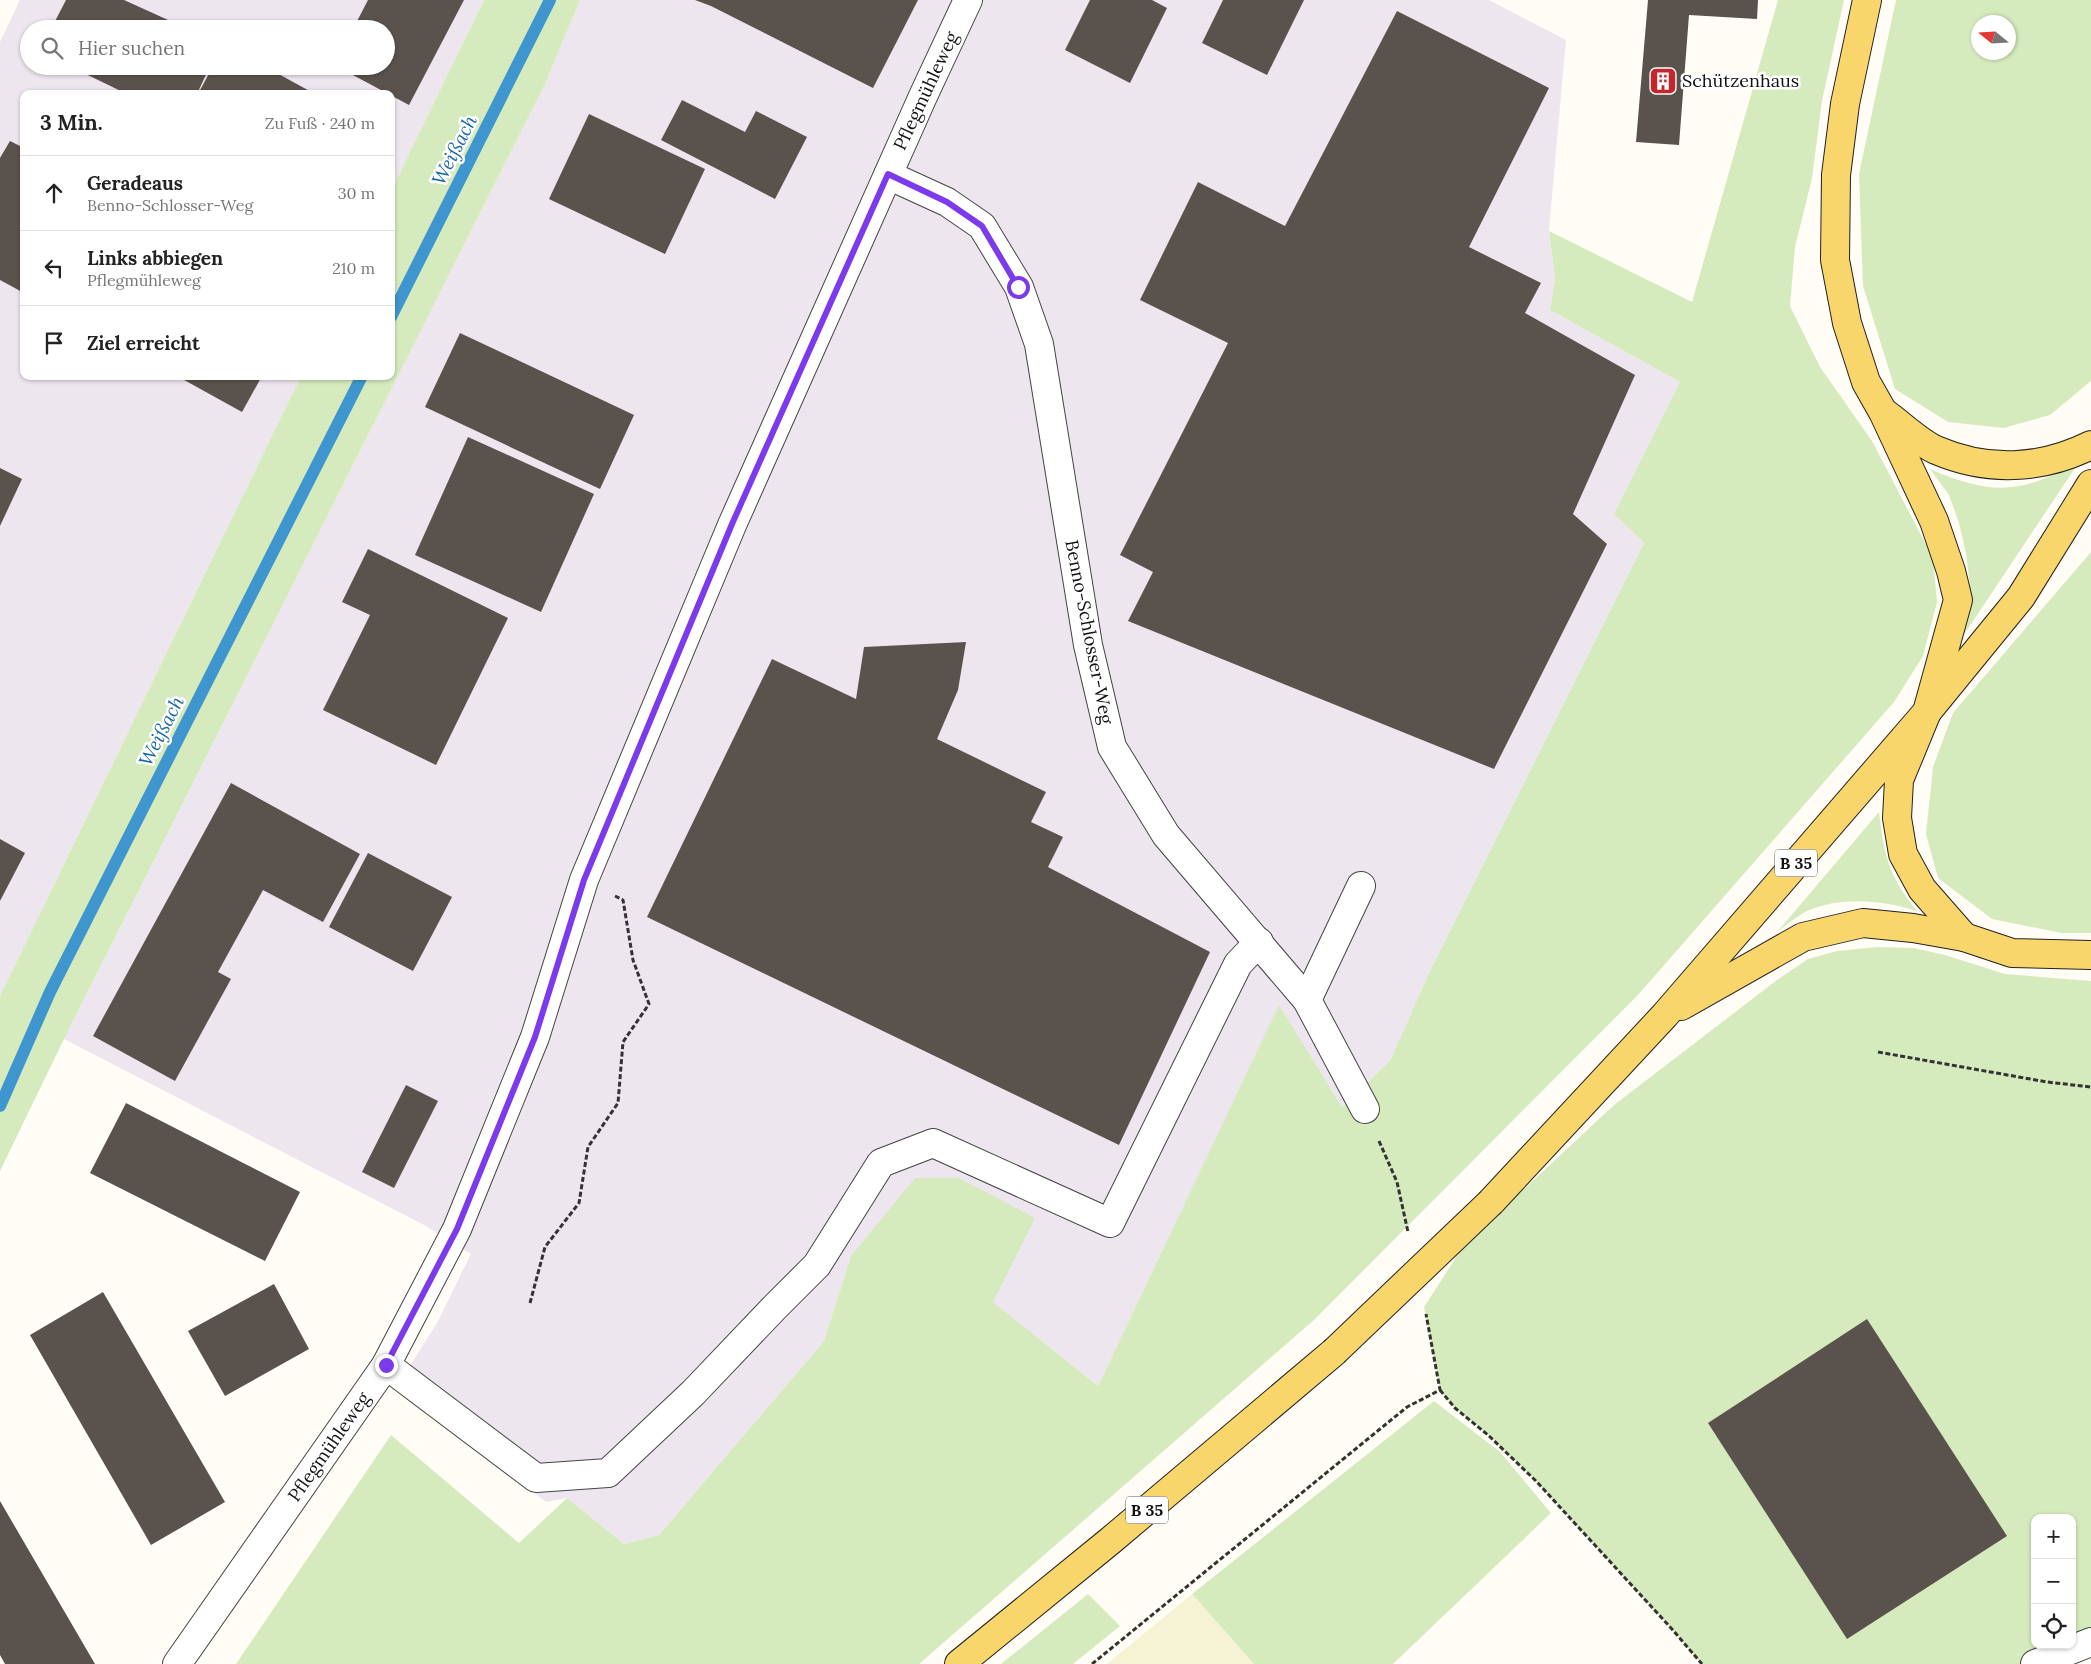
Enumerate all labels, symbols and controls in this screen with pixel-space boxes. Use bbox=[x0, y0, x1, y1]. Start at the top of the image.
north arrow bbox=[1971, 15, 2016, 60]
search box bbox=[20, 20, 395, 75]
street label: Pflegmühleweg bbox=[888, 27, 963, 154]
icon: search bbox=[38, 34, 66, 62]
text: Hier suchen bbox=[78, 36, 185, 60]
building icon: Schützenhaus bbox=[1648, 66, 1678, 96]
place label: Schützenhaus bbox=[1682, 69, 1799, 92]
text: 3 Min. bbox=[40, 109, 103, 136]
water label: Weißach bbox=[426, 111, 482, 189]
text: Zu Fuß · 240 m bbox=[265, 113, 375, 133]
text: Geradeaus bbox=[87, 171, 183, 195]
icon: ahead bbox=[40, 179, 68, 207]
text: 30 m bbox=[338, 183, 375, 203]
text: Benno-Schlosser-Weg bbox=[87, 195, 253, 215]
text: Links abbiegen bbox=[87, 246, 223, 270]
icon: left bbox=[40, 254, 68, 282]
text: 210 m bbox=[332, 258, 375, 278]
text: Pflegmühleweg bbox=[87, 270, 201, 290]
route start bbox=[1007, 276, 1030, 299]
icon: arrive bbox=[40, 329, 68, 357]
text: Ziel erreicht bbox=[87, 331, 200, 355]
street label: Benno-Schlosser-Weg bbox=[1060, 538, 1119, 727]
water label: Weißach bbox=[133, 692, 189, 770]
road number: B 35 bbox=[1775, 850, 1817, 876]
route end bbox=[375, 1354, 398, 1377]
street label: Pflegmühleweg bbox=[282, 1387, 375, 1506]
road number: B 35 bbox=[1126, 1496, 1168, 1524]
map controls bbox=[2031, 1514, 2076, 1649]
button: + bbox=[2031, 1514, 2076, 1559]
button: − bbox=[2031, 1559, 2076, 1604]
button: locate bbox=[2031, 1604, 2076, 1649]

